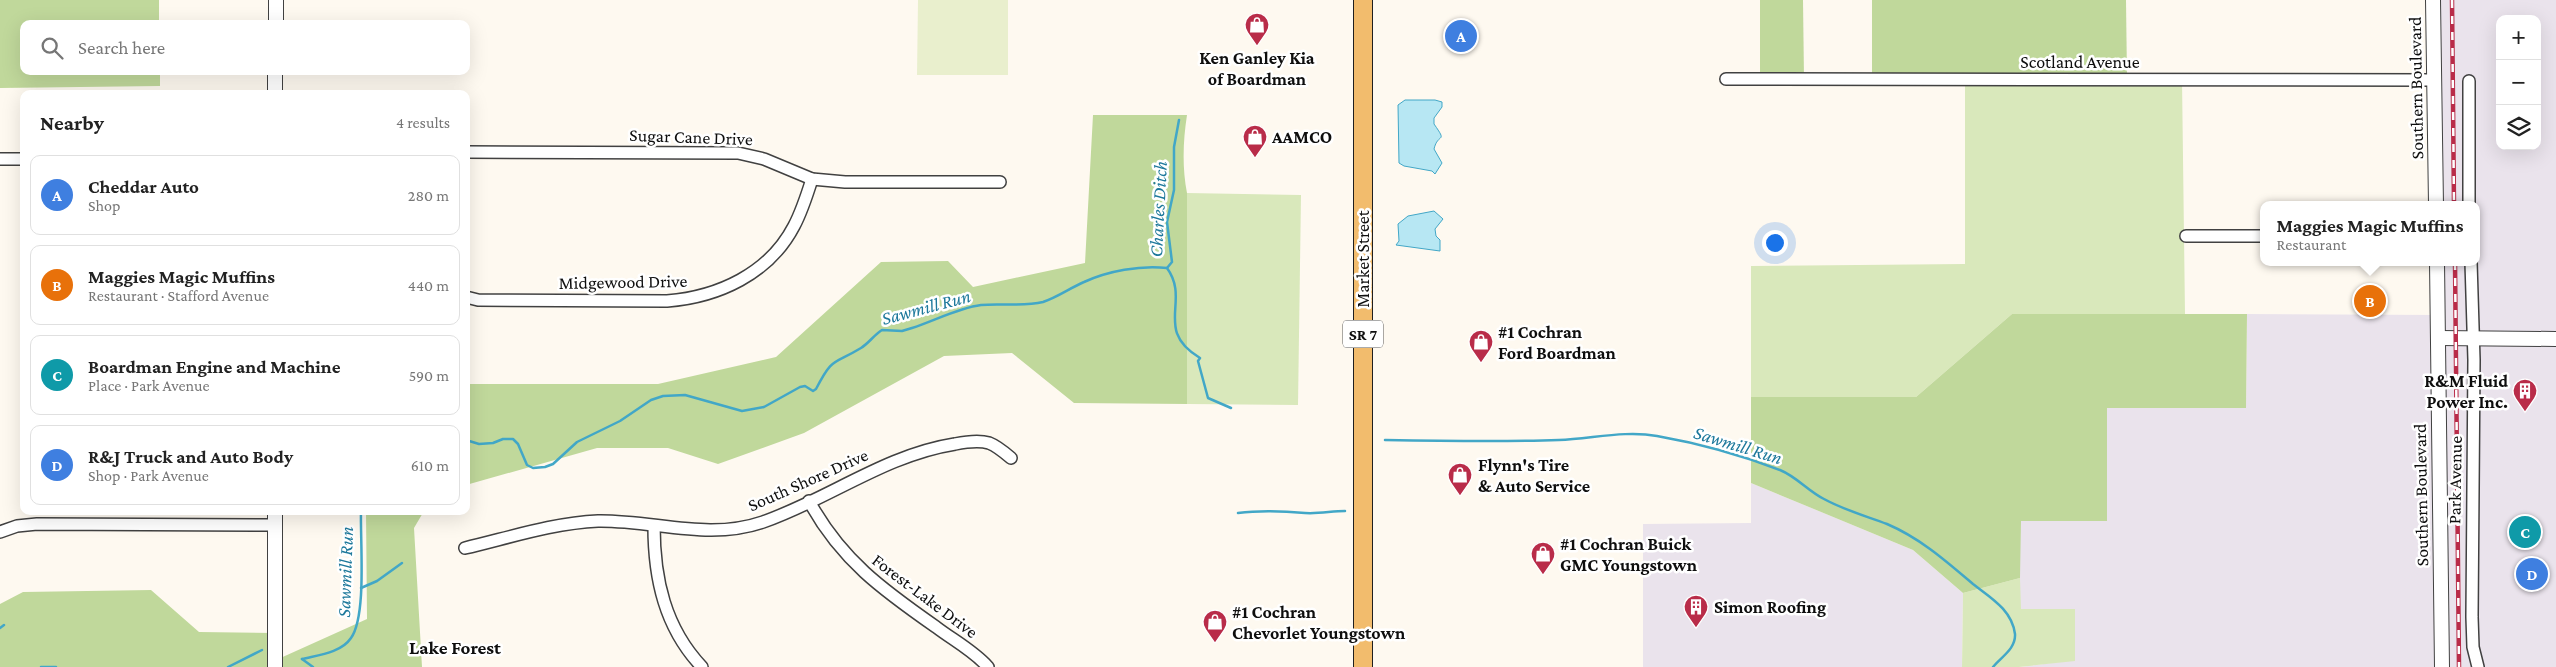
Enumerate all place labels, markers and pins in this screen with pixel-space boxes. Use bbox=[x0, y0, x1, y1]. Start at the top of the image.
shop icon: Ken Ganley Kia of Boardman bbox=[1244, 12, 1270, 46]
pin: A bbox=[1445, 17, 1477, 55]
place label: Ken Ganley Kia of Boardman bbox=[1199, 48, 1315, 89]
shop icon: AAMCO bbox=[1242, 124, 1268, 158]
place label: AAMCO bbox=[1271, 127, 1332, 147]
pin: B bbox=[2354, 282, 2386, 320]
place label: #1 Cochran Ford Boardman bbox=[1498, 322, 1617, 363]
shop icon: #1 Cochran Ford Boardman bbox=[1468, 329, 1494, 363]
place label: R&M Fluid Power Inc. bbox=[2424, 371, 2508, 412]
building icon: R&M Fluid Power Inc. bbox=[2512, 378, 2538, 412]
place label: Flynn's Tire & Auto Service bbox=[1478, 455, 1590, 496]
shop icon: Flynn's Tire & Auto Service bbox=[1447, 462, 1473, 496]
pin: C bbox=[2509, 513, 2541, 551]
place label: #1 Cochran Buick GMC Youngstown bbox=[1560, 534, 1698, 575]
shop icon: #1 Cochran Buick GMC Youngstown bbox=[1530, 541, 1556, 575]
pin: D bbox=[2516, 555, 2548, 593]
building icon: Simon Roofing bbox=[1683, 594, 1709, 628]
place label: Simon Roofing bbox=[1714, 597, 1826, 617]
place label: #1 Cochran Chevorlet Youngstown bbox=[1232, 602, 1406, 643]
shop icon: #1 Cochran Chevorlet Youngstown bbox=[1202, 609, 1228, 643]

